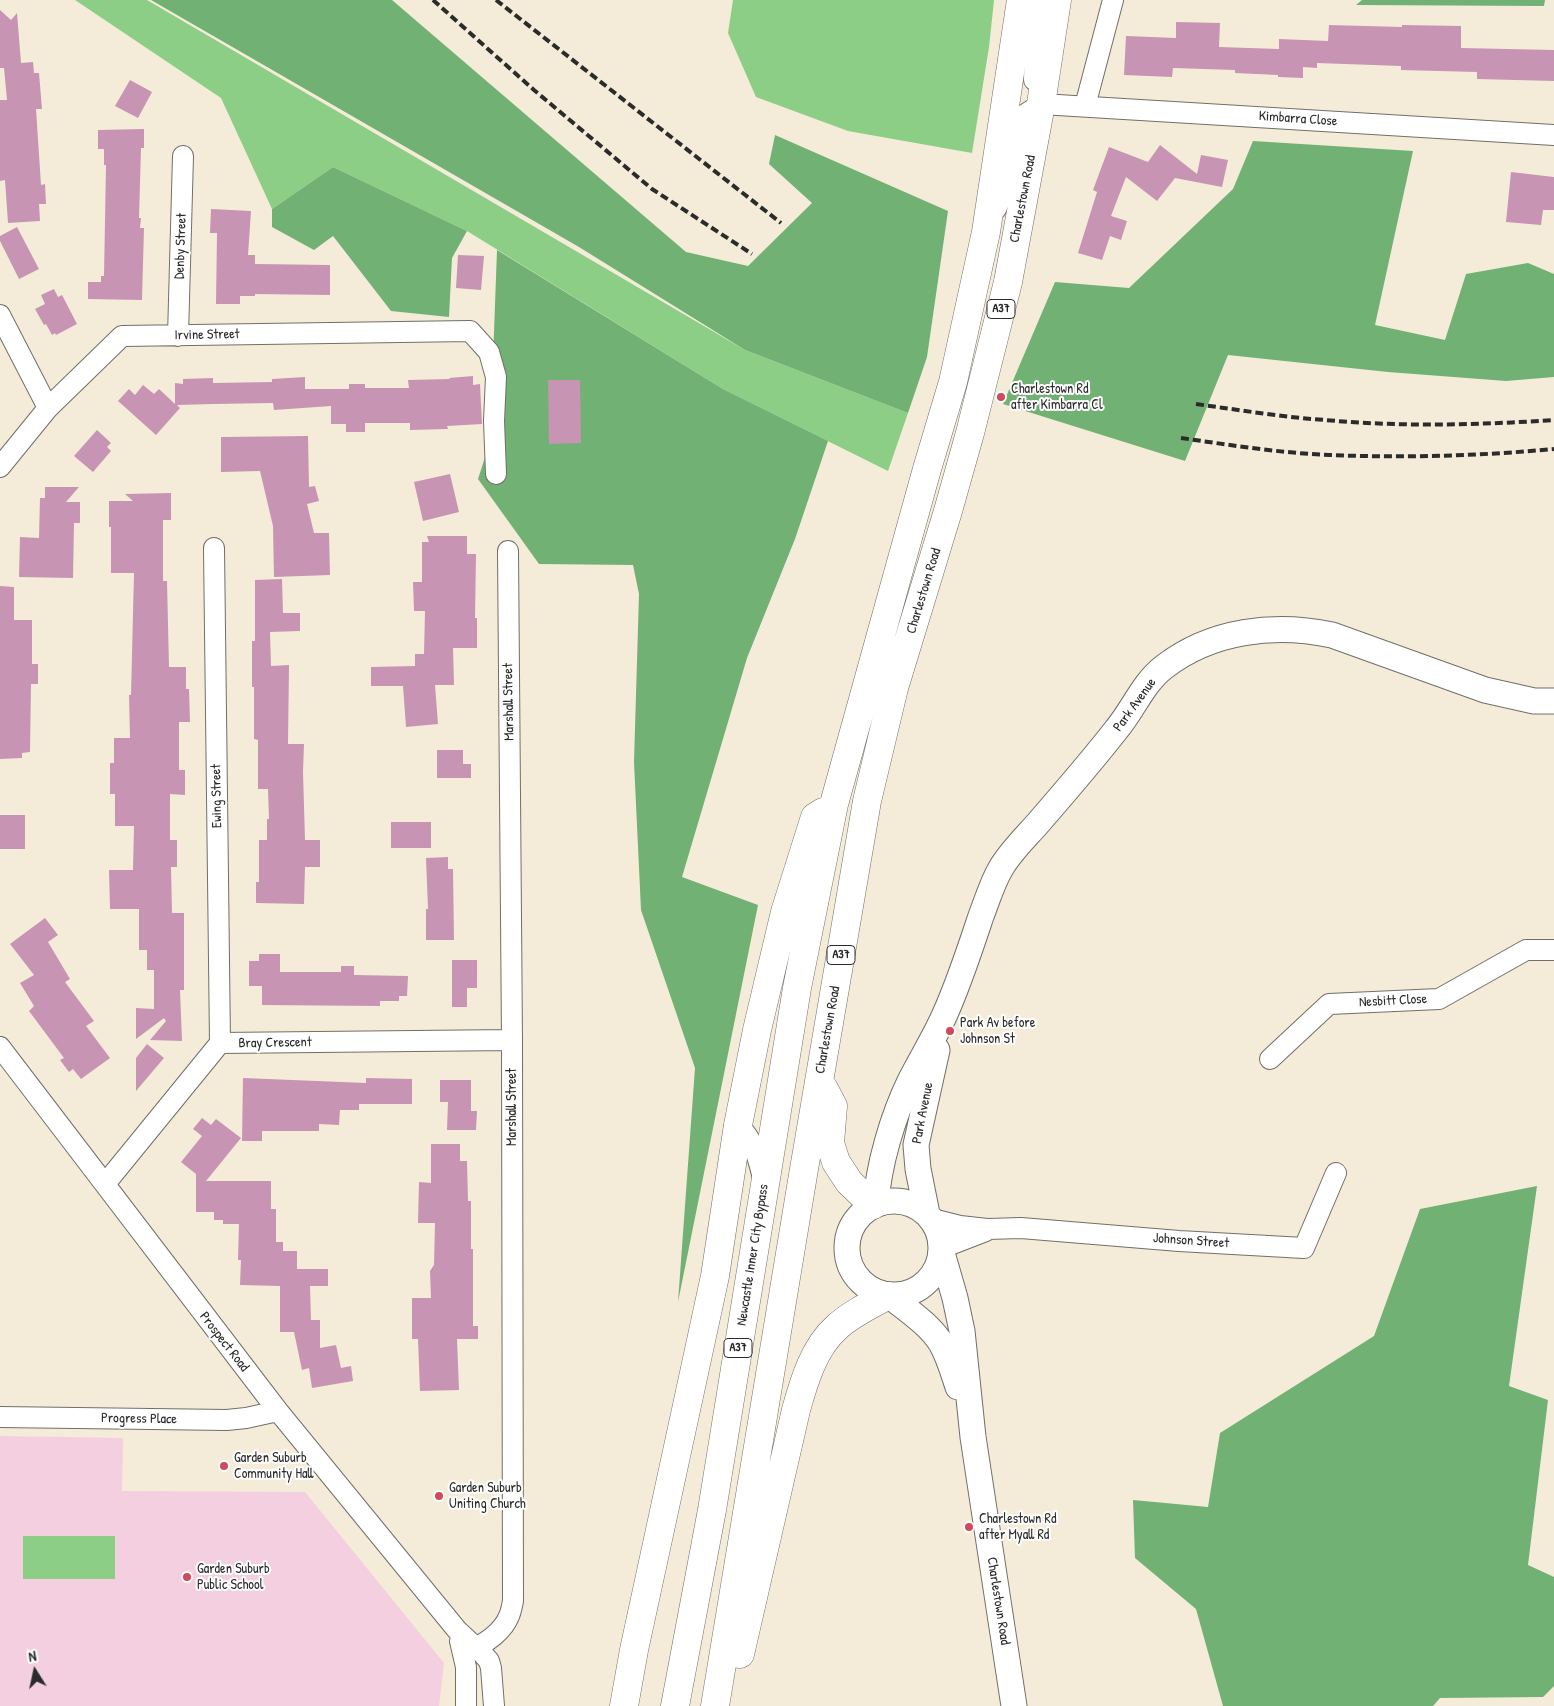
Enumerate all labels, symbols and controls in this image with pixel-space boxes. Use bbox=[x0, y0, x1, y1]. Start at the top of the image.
street label: Kimbarra Close bbox=[1258, 108, 1338, 130]
street label: Charlestown Road bbox=[1006, 154, 1040, 244]
street label: Denby Street bbox=[171, 213, 191, 279]
road number: A37 bbox=[987, 300, 1015, 318]
street label: Irvine Street bbox=[174, 326, 240, 344]
place label: Charlestown Rd after Kimbarra Cl bbox=[1011, 381, 1103, 414]
marker: Charlestown Rd after Kimbarra Cl bbox=[995, 391, 1007, 403]
street label: Charlestown Road bbox=[903, 546, 945, 636]
street label: Marshall Street bbox=[500, 663, 518, 741]
street label: Park Avenue bbox=[1110, 675, 1160, 735]
street label: Ewing Street bbox=[208, 764, 226, 828]
road number: A37 bbox=[827, 946, 855, 964]
street label: Charlestown Road bbox=[812, 985, 844, 1075]
street label: Nesbitt Close bbox=[1359, 991, 1427, 1011]
place label: Park Av before Johnson St bbox=[960, 1015, 1035, 1048]
marker: Park Av before Johnson St bbox=[944, 1025, 956, 1037]
street label: Bray Crescent bbox=[238, 1034, 312, 1052]
street label: Marshall Street bbox=[504, 1068, 520, 1146]
street label: Park Avenue bbox=[909, 1081, 937, 1145]
street label: Newcastle Inner City Bypass bbox=[733, 1183, 773, 1327]
street label: Johnson Street bbox=[1152, 1230, 1230, 1252]
street label: Prospect Road bbox=[195, 1309, 253, 1375]
road number: A37 bbox=[724, 1339, 752, 1358]
street label: Progress Place bbox=[101, 1410, 177, 1428]
place label: Garden Suburb Community Hall bbox=[234, 1450, 313, 1482]
marker: Garden Suburb Community Hall bbox=[218, 1460, 230, 1472]
place label: Garden Suburb Uniting Church bbox=[449, 1480, 526, 1512]
marker: Garden Suburb Uniting Church bbox=[433, 1490, 445, 1502]
place label: Charlestown Rd after Myall Rd bbox=[979, 1511, 1056, 1544]
marker: Charlestown Rd after Myall Rd bbox=[963, 1521, 975, 1533]
street label: Charlestown Road bbox=[983, 1556, 1013, 1646]
place label: Garden Suburb Public School bbox=[197, 1561, 270, 1594]
marker: Garden Suburb Public School bbox=[181, 1571, 193, 1583]
north arrow bbox=[10, 1646, 60, 1696]
text: N bbox=[27, 1646, 38, 1666]

